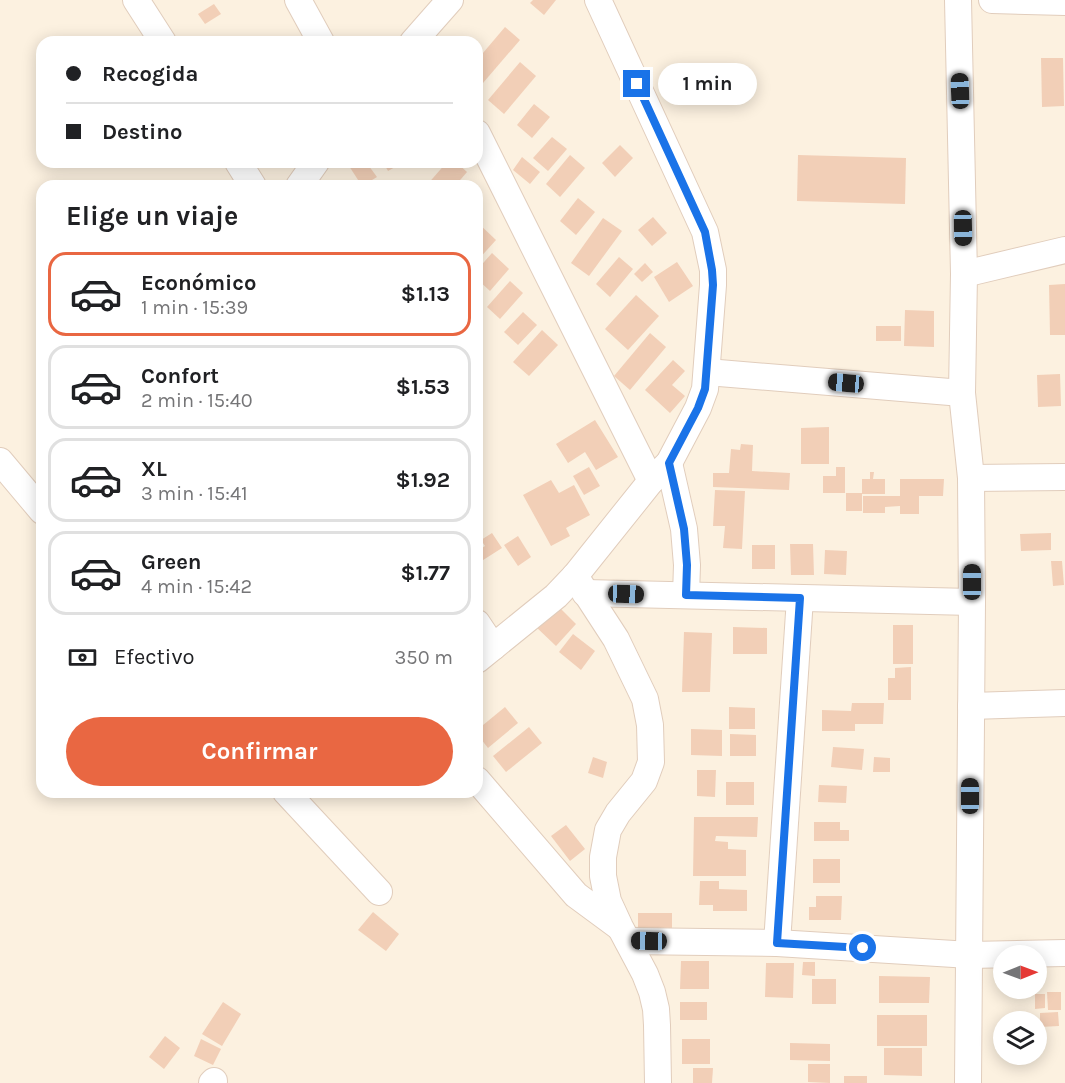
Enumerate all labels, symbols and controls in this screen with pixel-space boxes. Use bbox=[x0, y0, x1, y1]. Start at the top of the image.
text: Recogida bbox=[102, 61, 198, 87]
callout: 1 min bbox=[658, 63, 757, 105]
route end bbox=[623, 70, 650, 97]
text: 1 min bbox=[682, 72, 733, 95]
car bbox=[950, 73, 970, 109]
text: Destino bbox=[102, 119, 182, 145]
text: Elige un viaje bbox=[66, 200, 238, 232]
car bbox=[954, 210, 972, 246]
icon: car bbox=[69, 267, 123, 321]
text: Económico bbox=[141, 270, 256, 296]
text: $1.13 bbox=[401, 281, 450, 307]
text: 1 min · 15:39 bbox=[141, 296, 248, 319]
icon: car bbox=[69, 360, 123, 414]
text: Confort bbox=[141, 363, 219, 389]
car bbox=[827, 372, 865, 394]
text: $1.53 bbox=[396, 374, 450, 400]
text: 2 min · 15:40 bbox=[141, 389, 253, 412]
icon: car bbox=[69, 453, 123, 507]
text: XL bbox=[141, 456, 167, 482]
text: $1.92 bbox=[396, 467, 450, 493]
text: 3 min · 15:41 bbox=[141, 482, 248, 505]
icon: car bbox=[69, 546, 123, 600]
text: Green bbox=[141, 549, 202, 575]
text: $1.77 bbox=[400, 560, 450, 586]
car bbox=[963, 564, 981, 600]
text: 4 min · 15:42 bbox=[141, 575, 252, 598]
car bbox=[608, 584, 644, 604]
icon: cash bbox=[66, 641, 99, 674]
text: Efectivo bbox=[114, 644, 194, 670]
text: 350 m bbox=[395, 646, 453, 669]
button: Confirmar bbox=[66, 717, 453, 786]
car bbox=[961, 778, 979, 814]
car bbox=[631, 932, 667, 950]
route start bbox=[849, 934, 876, 961]
north arrow bbox=[993, 945, 1047, 999]
map controls bbox=[993, 945, 1047, 1065]
button: layers bbox=[993, 1011, 1047, 1065]

